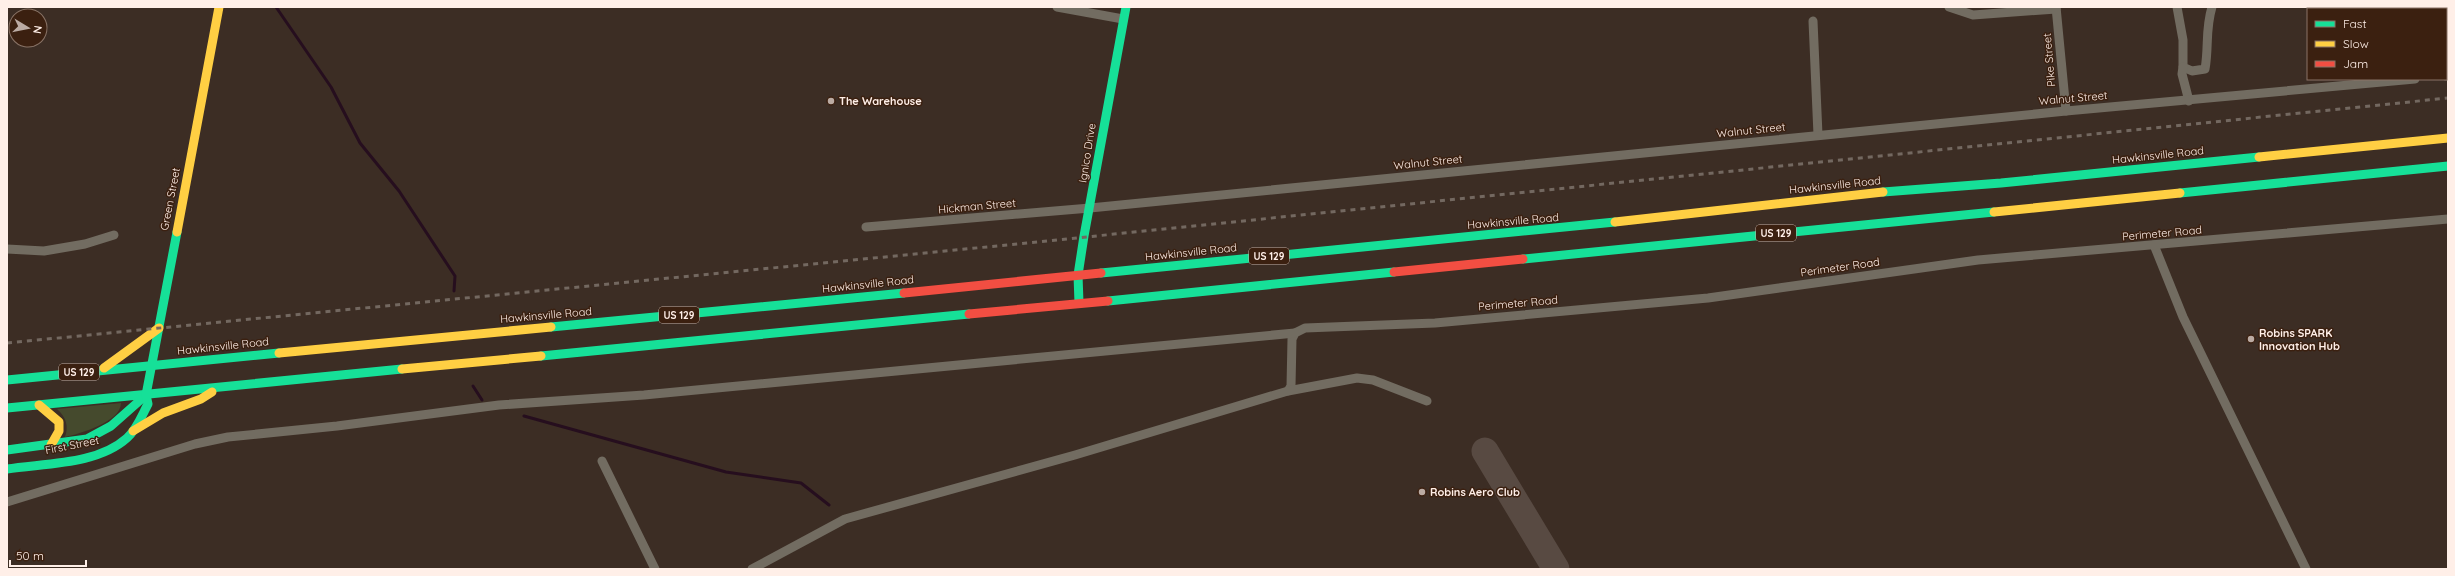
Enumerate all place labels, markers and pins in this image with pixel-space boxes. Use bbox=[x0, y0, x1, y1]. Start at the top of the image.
place label: The Warehouse bbox=[839, 94, 922, 108]
marker: The Warehouse bbox=[826, 96, 836, 106]
place label: Robins SPARK Innovation Hub bbox=[2259, 326, 2340, 353]
marker: Robins SPARK Innovation Hub bbox=[2246, 334, 2256, 344]
place label: Robins Aero Club bbox=[1430, 485, 1520, 499]
marker: Robins Aero Club bbox=[1417, 487, 1427, 497]

